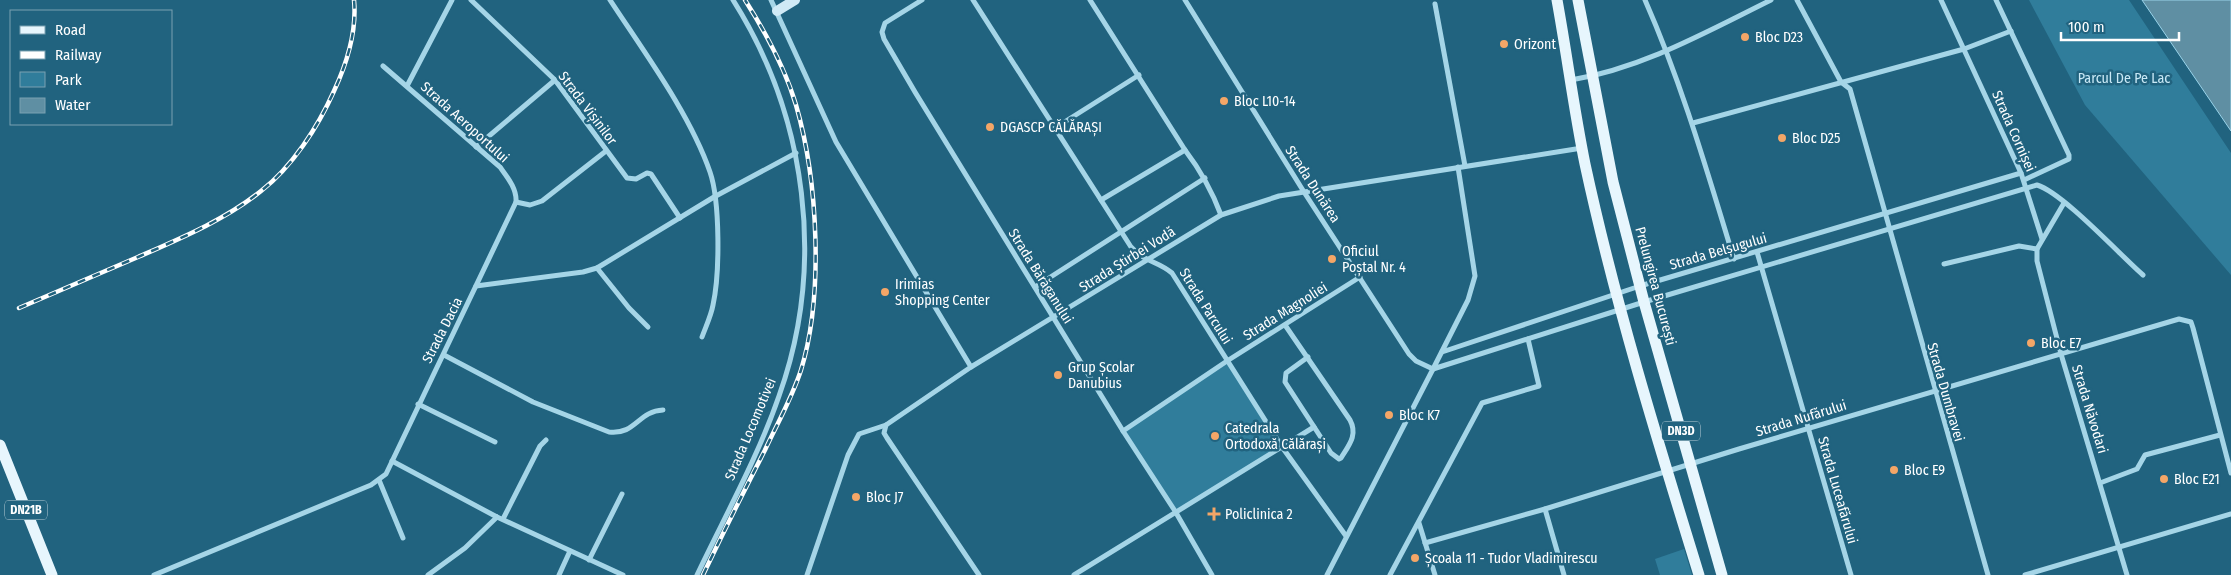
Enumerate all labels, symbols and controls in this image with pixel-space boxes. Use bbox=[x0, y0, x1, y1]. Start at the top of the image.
legend bbox=[10, 10, 172, 125]
scale bar bbox=[2061, 10, 2178, 42]
text: 100 m bbox=[2068, 18, 2105, 36]
text: Road bbox=[55, 21, 86, 39]
place label: Bloc D23 bbox=[1755, 29, 1803, 46]
marker: Bloc D23 bbox=[1739, 31, 1751, 43]
place label: Orizont bbox=[1514, 36, 1556, 53]
marker: Orizont bbox=[1498, 38, 1510, 50]
text: Railway bbox=[55, 46, 102, 64]
street label: Strada Vișinilor bbox=[554, 68, 621, 149]
park label: Parcul De Pe Lac bbox=[2078, 70, 2170, 87]
text: Park bbox=[55, 71, 82, 89]
street label: Strada Aeroportului bbox=[417, 78, 512, 166]
street label: Strada Cornișei bbox=[1987, 88, 2039, 175]
place label: Bloc L10-14 bbox=[1234, 93, 1296, 110]
marker: Bloc L10-14 bbox=[1218, 95, 1230, 107]
text: Water bbox=[55, 96, 91, 114]
place label: DGASCP CĂLĂRAȘI bbox=[1000, 119, 1102, 137]
marker: DGASCP CĂLĂRAȘI bbox=[984, 121, 996, 133]
place label: Bloc D25 bbox=[1792, 130, 1840, 147]
marker: Bloc D25 bbox=[1776, 132, 1788, 144]
street label: Strada Dunărea bbox=[1281, 143, 1344, 226]
street label: Strada Știrbei Vodă bbox=[1076, 223, 1179, 297]
street label: Prelungirea București bbox=[1631, 225, 1680, 348]
street label: Strada Bărăganului bbox=[1005, 226, 1077, 327]
street label: Strada Belșugului bbox=[1668, 229, 1769, 274]
place label: Oficiul Poștal Nr. 4 bbox=[1342, 243, 1406, 277]
marker: Oficiul Poștal Nr. 4 bbox=[1326, 253, 1338, 265]
street label: Strada Parcului bbox=[1176, 265, 1236, 347]
place label: Irimias Shopping Center bbox=[895, 276, 990, 309]
street label: Strada Magnoliei bbox=[1240, 279, 1331, 344]
marker: Irimias Shopping Center bbox=[879, 286, 891, 298]
street label: Strada Dacia bbox=[419, 294, 466, 366]
place label: Bloc E7 bbox=[2041, 335, 2081, 352]
marker: Bloc E7 bbox=[2025, 337, 2037, 349]
street label: Strada Dumbravei bbox=[1923, 341, 1968, 443]
place label: Grup Școlar Danubius bbox=[1068, 359, 1134, 392]
street label: Strada Năvodari bbox=[2068, 363, 2111, 456]
marker: Grup Școlar Danubius bbox=[1052, 369, 1064, 381]
street label: Strada Locomotivei bbox=[721, 375, 780, 483]
street label: Strada Nufărului bbox=[1754, 397, 1849, 440]
place label: Bloc K7 bbox=[1399, 407, 1440, 424]
marker: Bloc K7 bbox=[1383, 409, 1395, 421]
place label: Catedrala Ortodoxă Călărași bbox=[1225, 420, 1326, 454]
road number: DN3D bbox=[1662, 422, 1700, 441]
marker: Catedrala Ortodoxă Călărași bbox=[1209, 430, 1221, 442]
street label: Strada Luceafărului bbox=[1814, 435, 1861, 546]
place label: Bloc E9 bbox=[1904, 462, 1945, 479]
marker: Bloc E9 bbox=[1888, 464, 1900, 476]
place label: Bloc E21 bbox=[2174, 471, 2220, 488]
marker: Bloc E21 bbox=[2158, 473, 2170, 485]
place label: Bloc J7 bbox=[866, 489, 904, 506]
marker: Bloc J7 bbox=[850, 491, 862, 503]
road number: DN21B bbox=[5, 500, 47, 520]
place label: Policlinica 2 bbox=[1225, 506, 1293, 523]
marker: Policlinica 2 bbox=[1207, 507, 1221, 521]
place label: Școala 11 - Tudor Vladimirescu bbox=[1425, 550, 1598, 568]
marker: Școala 11 - Tudor Vladimirescu bbox=[1409, 552, 1421, 564]

